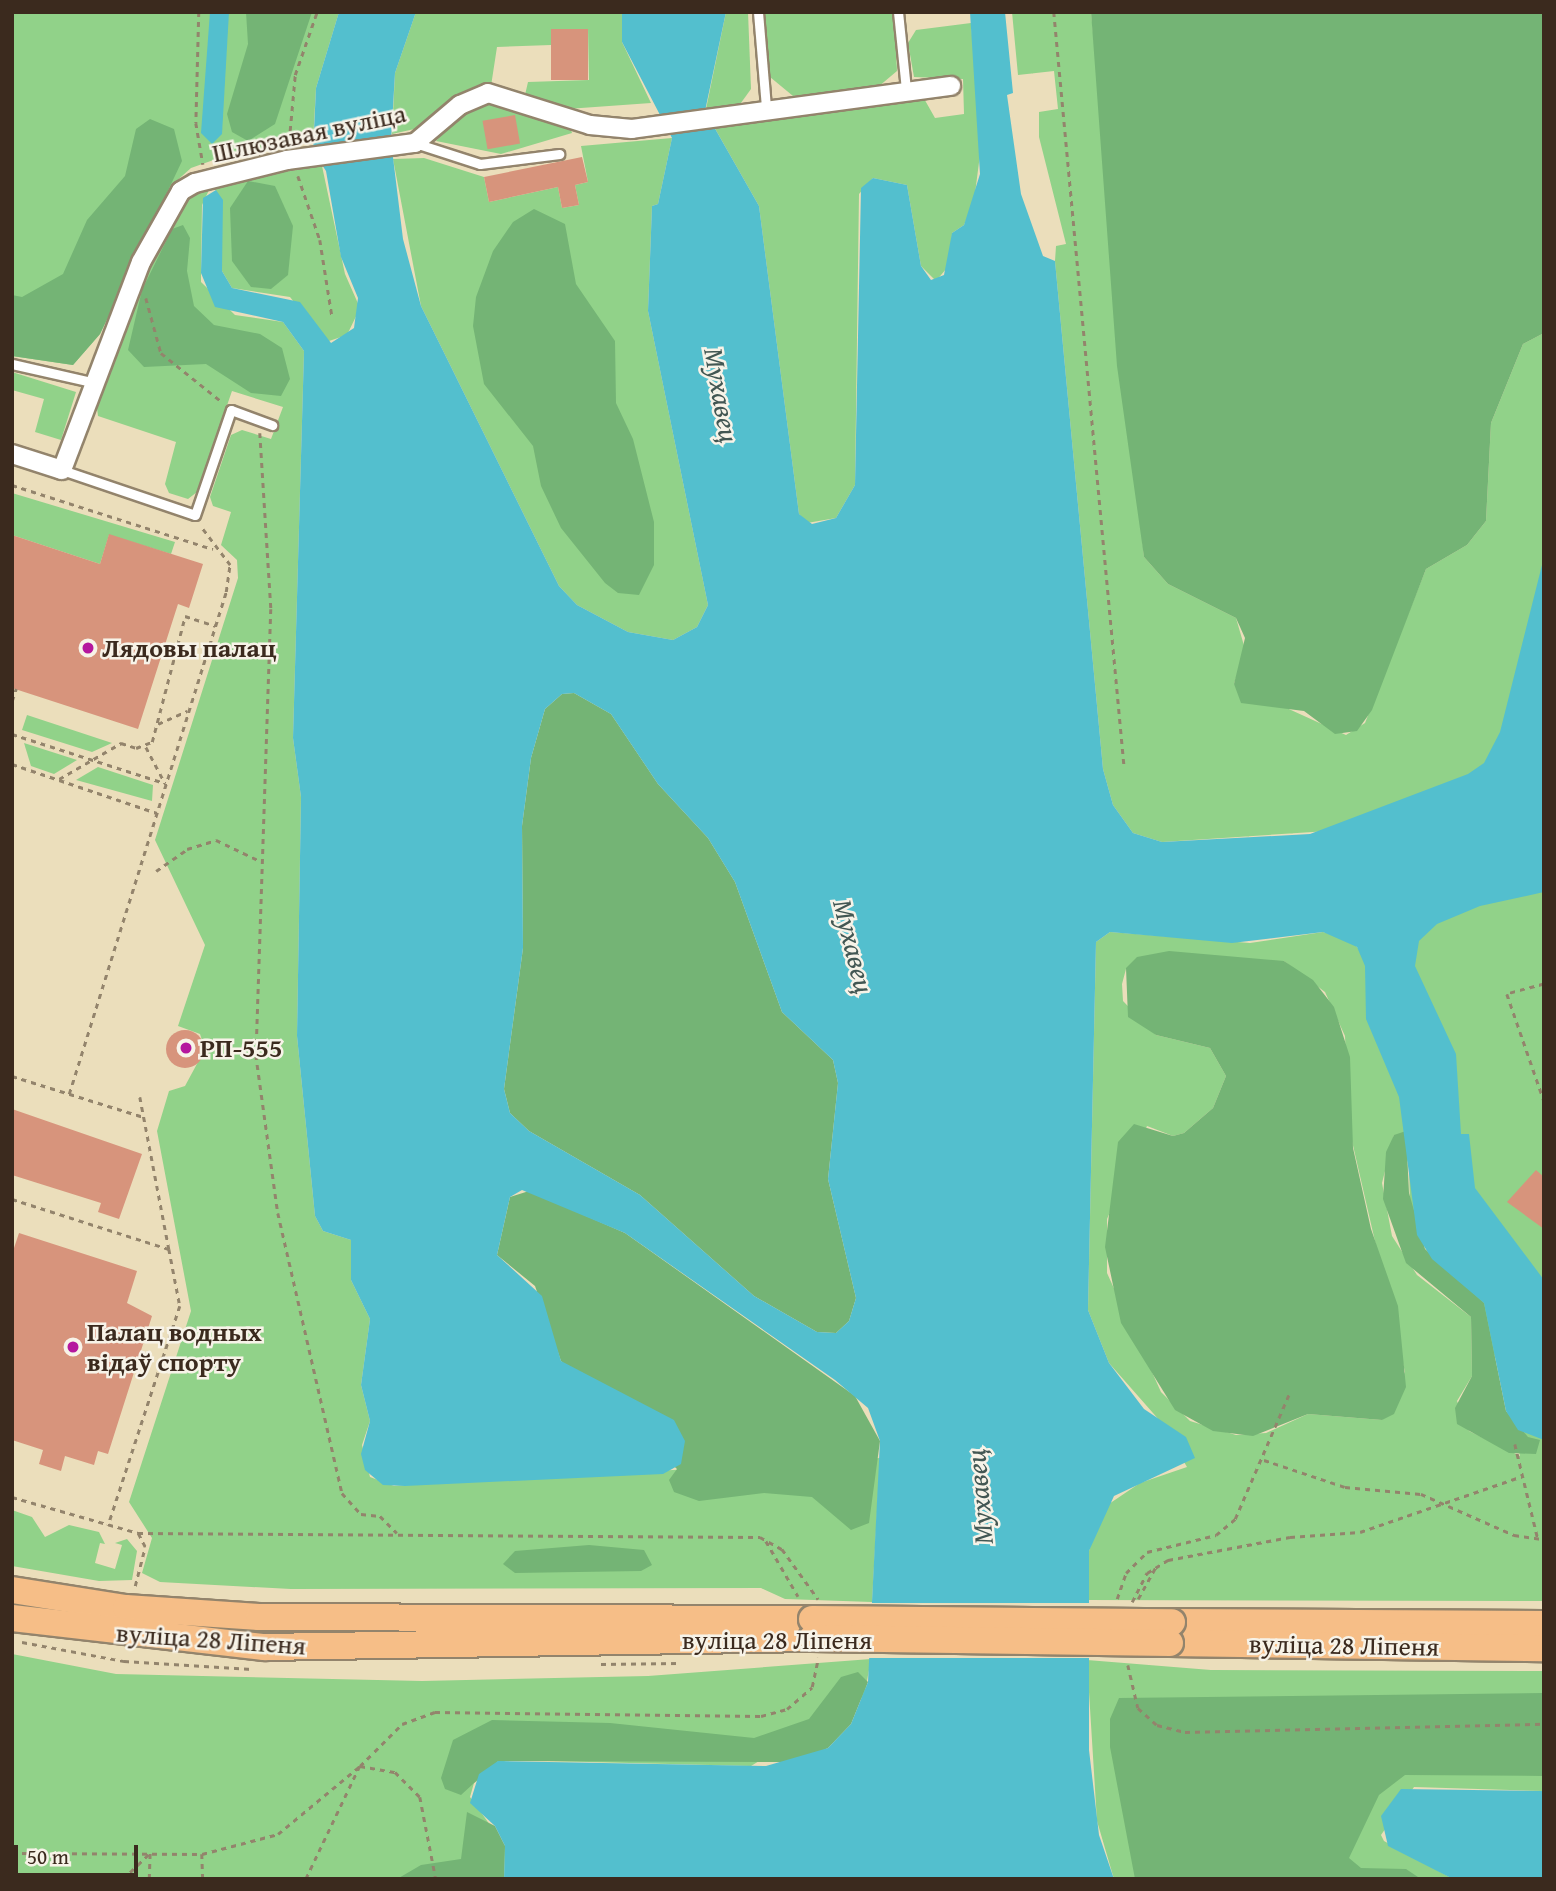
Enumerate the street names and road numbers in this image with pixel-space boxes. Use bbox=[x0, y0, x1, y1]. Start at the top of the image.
street label: Шлюзавая вуліца bbox=[209, 97, 409, 169]
street label: вуліца 28 Ліпеня bbox=[115, 1617, 307, 1661]
street label: вуліца 28 Ліпеня bbox=[682, 1624, 872, 1656]
street label: вуліца 28 Ліпеня bbox=[1249, 1628, 1439, 1662]

